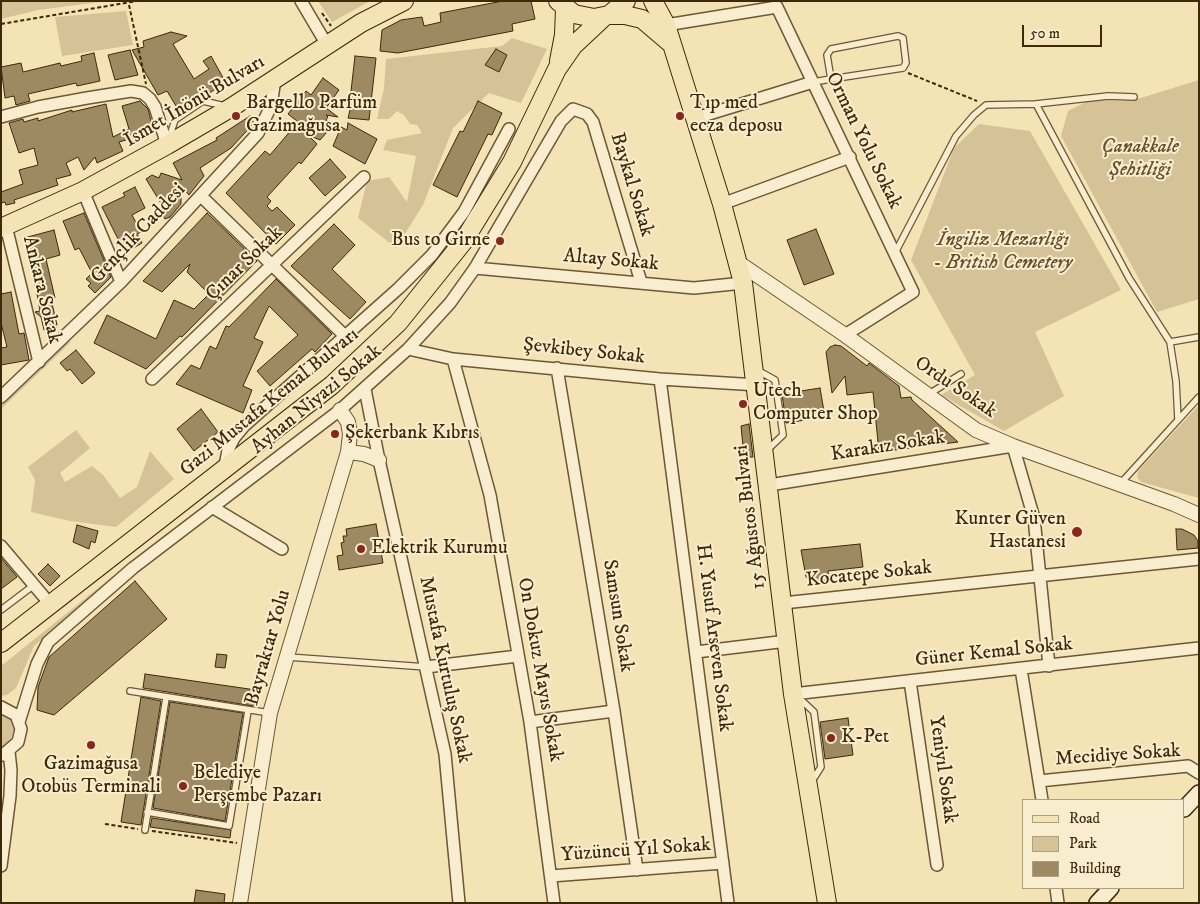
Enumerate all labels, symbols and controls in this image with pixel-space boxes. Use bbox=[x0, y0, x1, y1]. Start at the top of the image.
scale bar bbox=[1025, 15, 1105, 47]
text: 50 m bbox=[1030, 24, 1060, 43]
street label: İsmet İnönü Bulvarı bbox=[120, 51, 270, 153]
street label: Orman Yolu Sokak bbox=[820, 69, 906, 213]
place label: Bargello Parfüm Gazimağusa bbox=[246, 92, 377, 139]
place label: Tıp med ecza deposu bbox=[690, 92, 783, 139]
marker: Bargello Parfüm Gazimağusa bbox=[230, 110, 242, 122]
marker: Tıp med ecza deposu bbox=[674, 110, 686, 122]
street label: Baykal Sokak bbox=[604, 130, 658, 240]
park label: Çanakkale Şehitliği bbox=[1101, 136, 1179, 183]
street label: Gençlik Caddesi bbox=[86, 179, 192, 289]
street label: Çınar Sokak bbox=[202, 221, 288, 307]
place label: Bus to Girne bbox=[391, 229, 490, 253]
park label: İngiliz Mezarlığı - British Cemetery bbox=[934, 229, 1072, 276]
street label: Ankara Sokak bbox=[16, 234, 66, 346]
marker: Bus to Girne bbox=[494, 235, 506, 247]
street label: Altay Sokak bbox=[562, 245, 660, 277]
street label: Gazi Mustafa Kemal Bulvarı bbox=[176, 324, 364, 482]
street label: Şevkibey Sokak bbox=[522, 334, 646, 370]
street label: Ayhan Niyazi Sokak bbox=[247, 340, 387, 460]
street label: Ordu Sokak bbox=[909, 352, 1001, 424]
place label: Utech Computer Shop bbox=[753, 380, 878, 427]
marker: Utech Computer Shop bbox=[737, 398, 749, 410]
place label: Şekerbank Kıbrıs bbox=[345, 422, 480, 446]
street label: Karakız Sokak bbox=[829, 426, 947, 468]
marker: Şekerbank Kıbrıs bbox=[329, 428, 341, 440]
street label: 15 Ağustos Bulvari bbox=[730, 443, 772, 591]
place label: Kunter Güven Hastanesi bbox=[955, 508, 1066, 555]
marker: Kunter Güven Hastanesi bbox=[1070, 525, 1084, 539]
place label: Elektrik Kurumu bbox=[371, 537, 508, 561]
marker: Elektrik Kurumu bbox=[355, 543, 367, 555]
street label: H. Yusuf Arseven Sokak bbox=[690, 543, 736, 733]
street label: Kocatepe Sokak bbox=[805, 556, 933, 594]
street label: Samsun Sokak bbox=[596, 558, 638, 674]
street label: Mustafa Kurtuluş Sokak bbox=[412, 574, 476, 766]
street label: On Dokuz Mayıs Sokak bbox=[511, 576, 567, 764]
street label: Bayraktar Yolu bbox=[241, 587, 297, 709]
street label: Güner Kemal Sokak bbox=[914, 633, 1074, 673]
street label: Yeniyıl Sokak bbox=[923, 715, 961, 825]
place label: K-Pet bbox=[841, 726, 889, 750]
marker: K-Pet bbox=[825, 732, 837, 744]
marker: Gazimağusa Otobüs Terminali bbox=[85, 739, 97, 751]
street label: Mecidiye Sokak bbox=[1054, 740, 1182, 772]
place label: Gazimağusa Otobüs Terminali bbox=[21, 753, 161, 800]
place label: Belediye Perşembe Pazarı bbox=[193, 762, 322, 809]
marker: Belediye Perşembe Pazarı bbox=[177, 780, 189, 792]
legend bbox=[1022, 799, 1185, 889]
text: Road bbox=[1069, 809, 1100, 828]
street label: Yüzüncü Yıl Sokak bbox=[560, 834, 712, 868]
text: Park bbox=[1069, 834, 1097, 853]
text: Building bbox=[1069, 859, 1121, 878]

